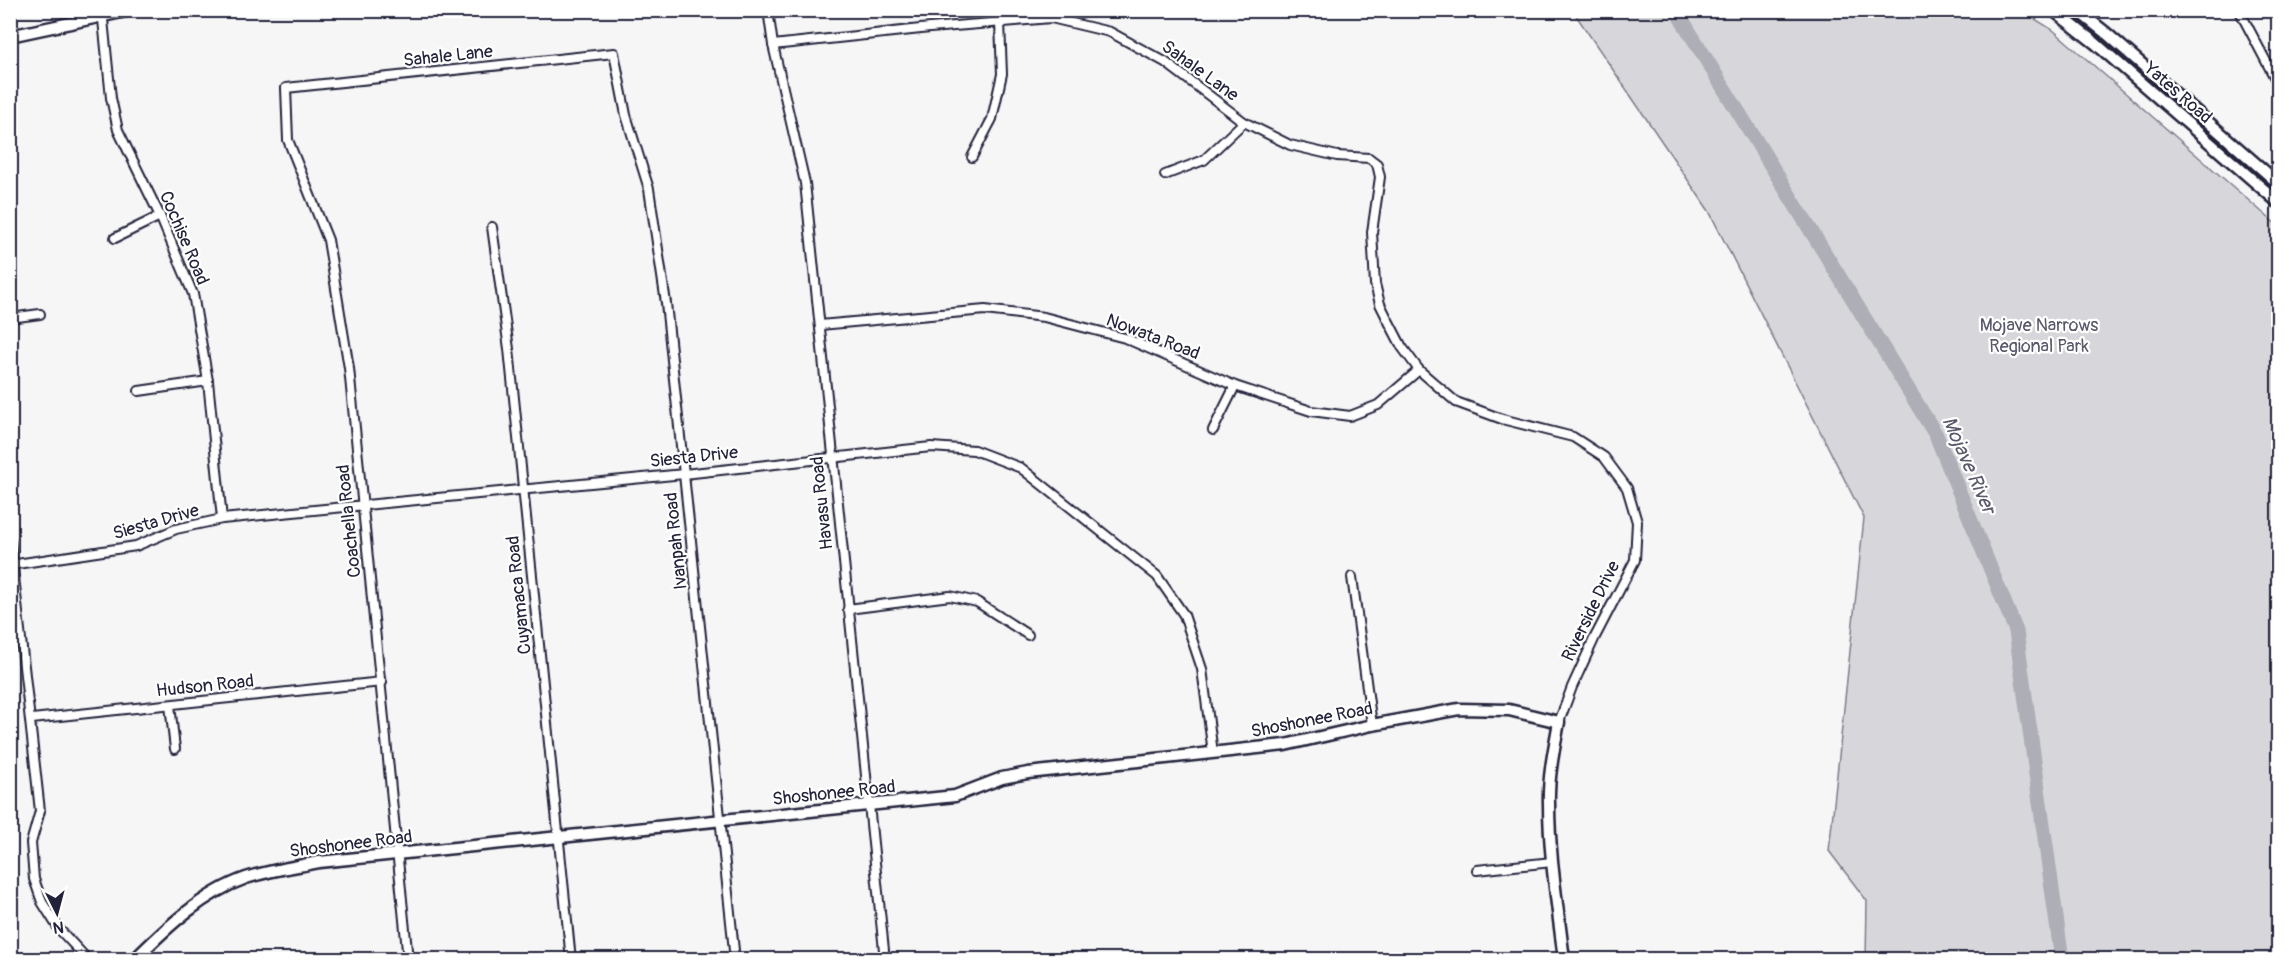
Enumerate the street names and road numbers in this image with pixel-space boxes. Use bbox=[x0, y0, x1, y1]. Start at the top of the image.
street label: Sahale Lane bbox=[1157, 35, 1243, 107]
street label: Sahale Lane bbox=[402, 40, 494, 72]
street label: Yates Road bbox=[2138, 56, 2217, 129]
street label: Cochise Road bbox=[154, 188, 214, 288]
street label: Nowata Road bbox=[1103, 309, 1203, 365]
street label: Siesta Drive bbox=[649, 441, 739, 473]
street label: Havasu Road bbox=[806, 455, 838, 551]
street label: Coachella Road bbox=[332, 463, 366, 579]
street label: Ivanpah Road bbox=[659, 491, 693, 591]
street label: Siesta Drive bbox=[110, 499, 202, 545]
street label: Cuyamaca Road bbox=[501, 534, 537, 656]
street label: Riverside Drive bbox=[1557, 557, 1625, 665]
street label: Hudson Road bbox=[155, 669, 255, 703]
street label: Shoshonee Road bbox=[1249, 697, 1375, 743]
street label: Shoshonee Road bbox=[771, 775, 897, 811]
street label: Shoshonee Road bbox=[288, 825, 414, 863]

